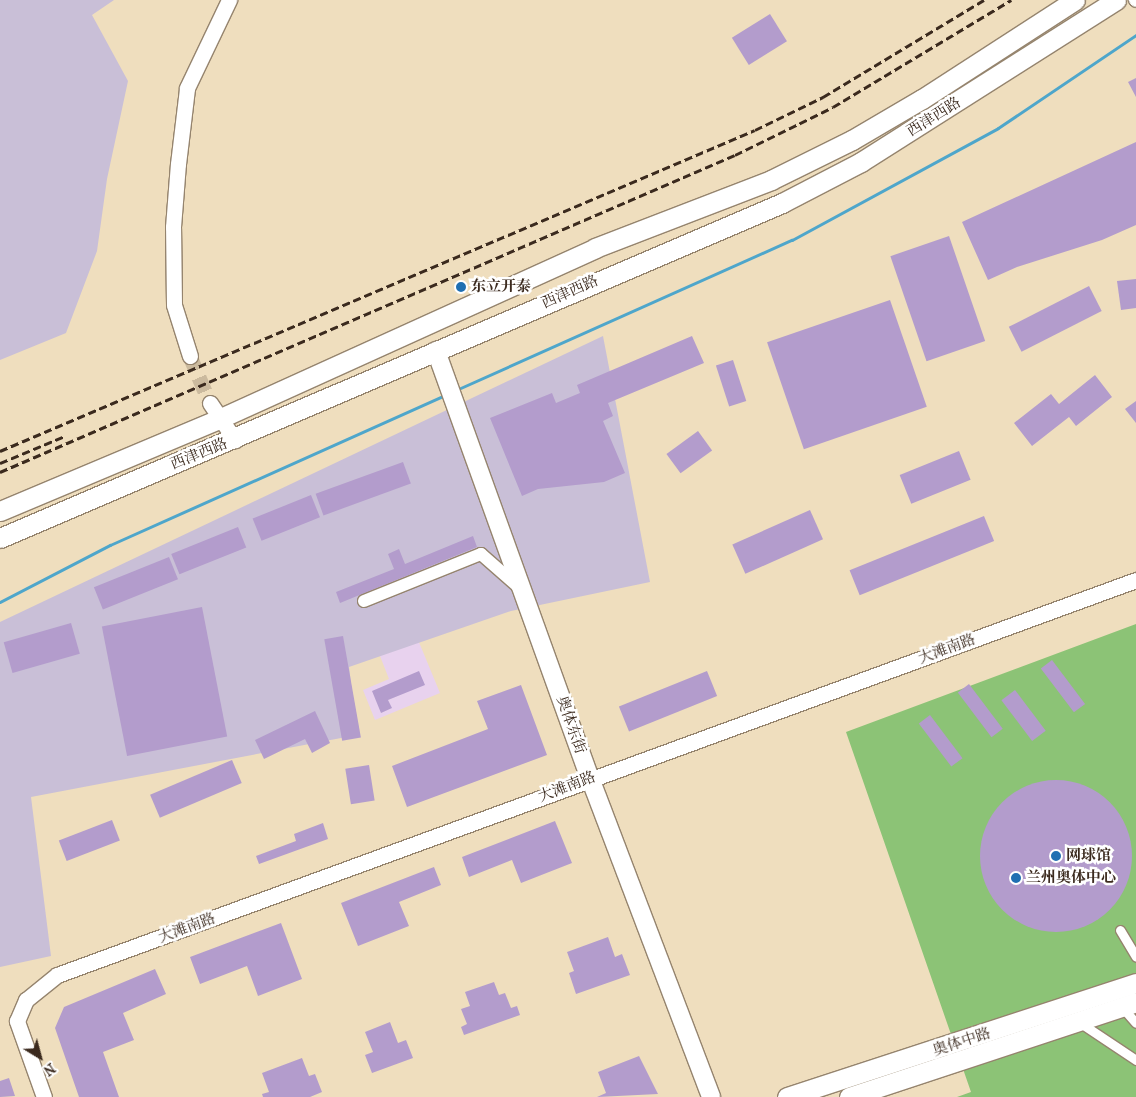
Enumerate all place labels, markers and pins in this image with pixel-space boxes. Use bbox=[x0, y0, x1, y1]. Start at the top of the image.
place label: 东立开泰 bbox=[471, 278, 531, 296]
marker: 东立开泰 bbox=[455, 281, 467, 293]
place label: 网球馆 bbox=[1066, 847, 1111, 865]
marker: 网球馆 bbox=[1050, 850, 1062, 862]
place label: 兰州奥体中心 bbox=[1026, 869, 1116, 887]
marker: 兰州奥体中心 bbox=[1010, 872, 1022, 884]

